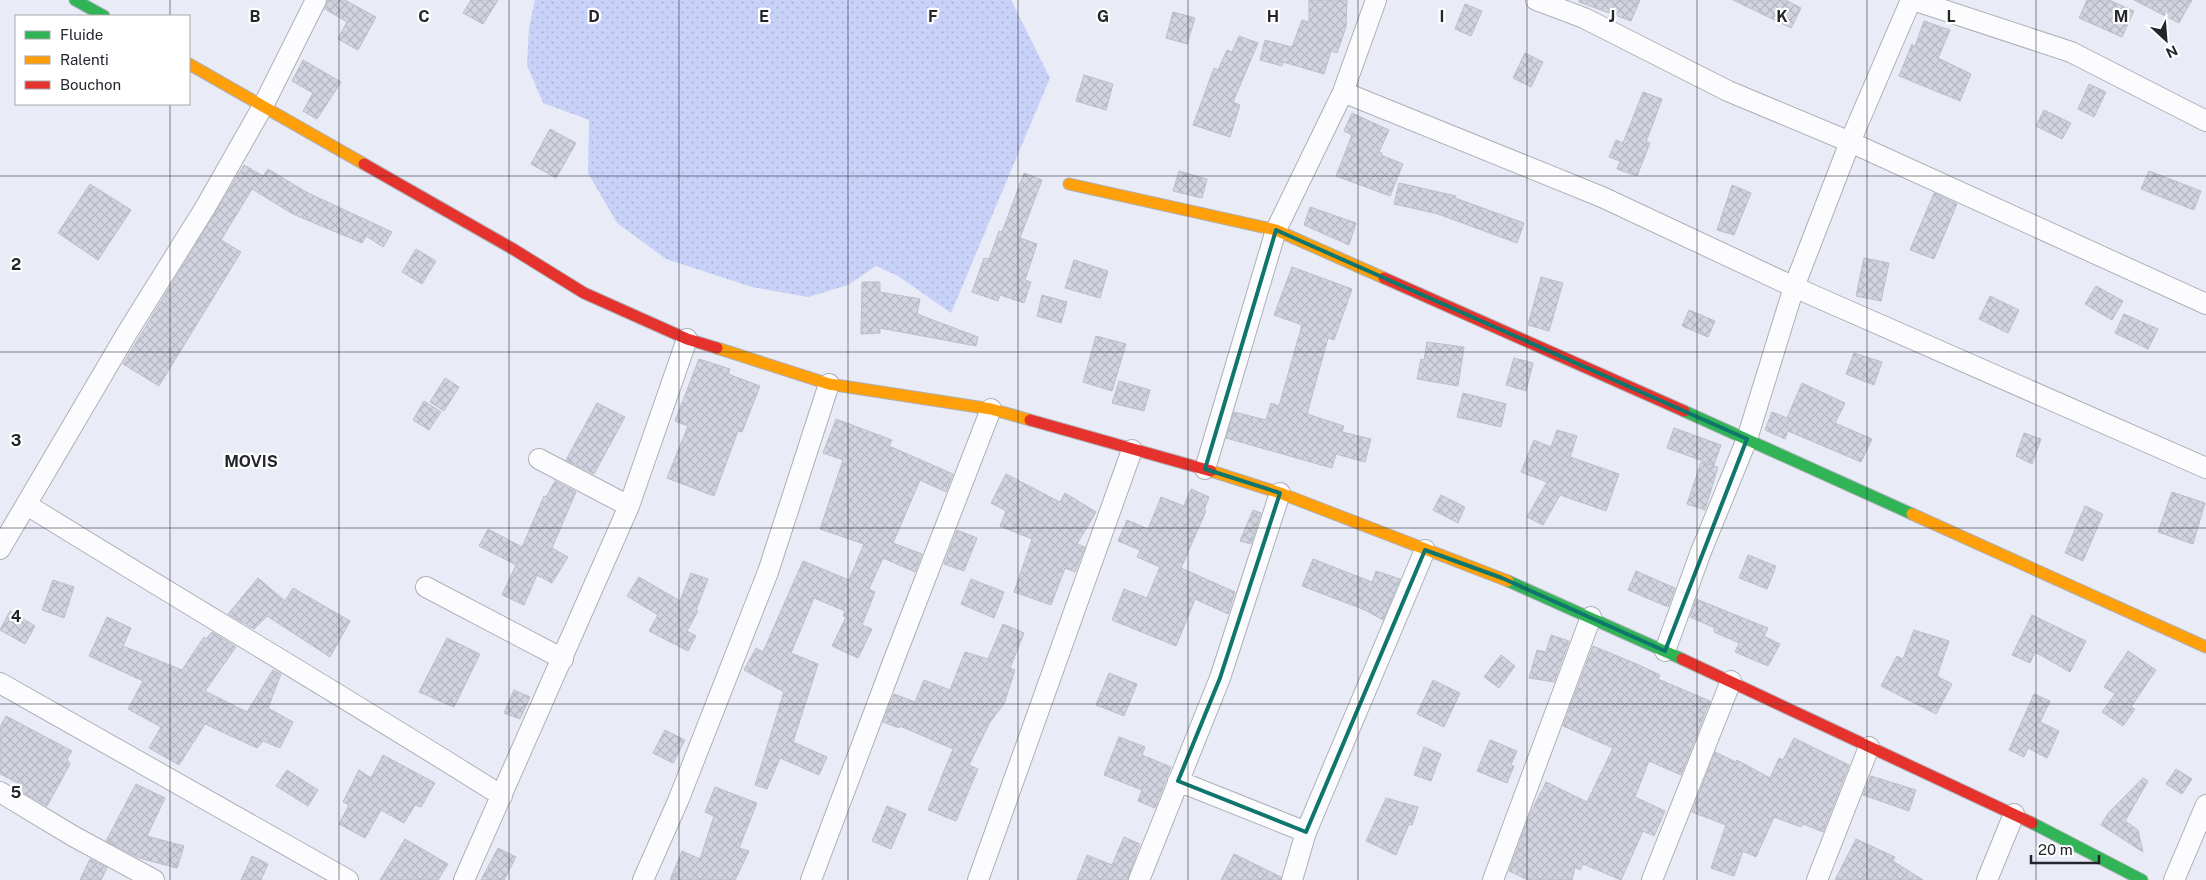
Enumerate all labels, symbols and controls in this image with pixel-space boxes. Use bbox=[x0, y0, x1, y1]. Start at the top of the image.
text: B bbox=[250, 7, 261, 26]
text: C bbox=[418, 7, 430, 26]
text: D bbox=[588, 7, 600, 26]
text: E bbox=[759, 7, 769, 26]
text: F bbox=[928, 7, 938, 26]
text: G bbox=[1097, 7, 1109, 26]
text: H bbox=[1267, 7, 1279, 26]
text: I bbox=[1440, 7, 1444, 26]
text: J bbox=[1609, 7, 1615, 26]
text: K bbox=[1776, 7, 1788, 26]
text: L bbox=[1946, 7, 1956, 26]
text: M bbox=[2114, 7, 2128, 26]
legend bbox=[15, 15, 190, 105]
north arrow bbox=[2141, 15, 2191, 65]
text: Fluide bbox=[60, 26, 103, 43]
text: N bbox=[2163, 42, 2180, 61]
text: Ralenti bbox=[60, 51, 109, 68]
text: Bouchon bbox=[60, 76, 121, 93]
text: 2 bbox=[11, 255, 21, 274]
text: 3 bbox=[11, 431, 21, 450]
district label: MOVIS bbox=[224, 452, 278, 471]
text: 4 bbox=[11, 607, 22, 626]
text: 5 bbox=[11, 783, 22, 802]
scale bar bbox=[2031, 832, 2098, 864]
text: 20 m bbox=[2038, 841, 2073, 858]

